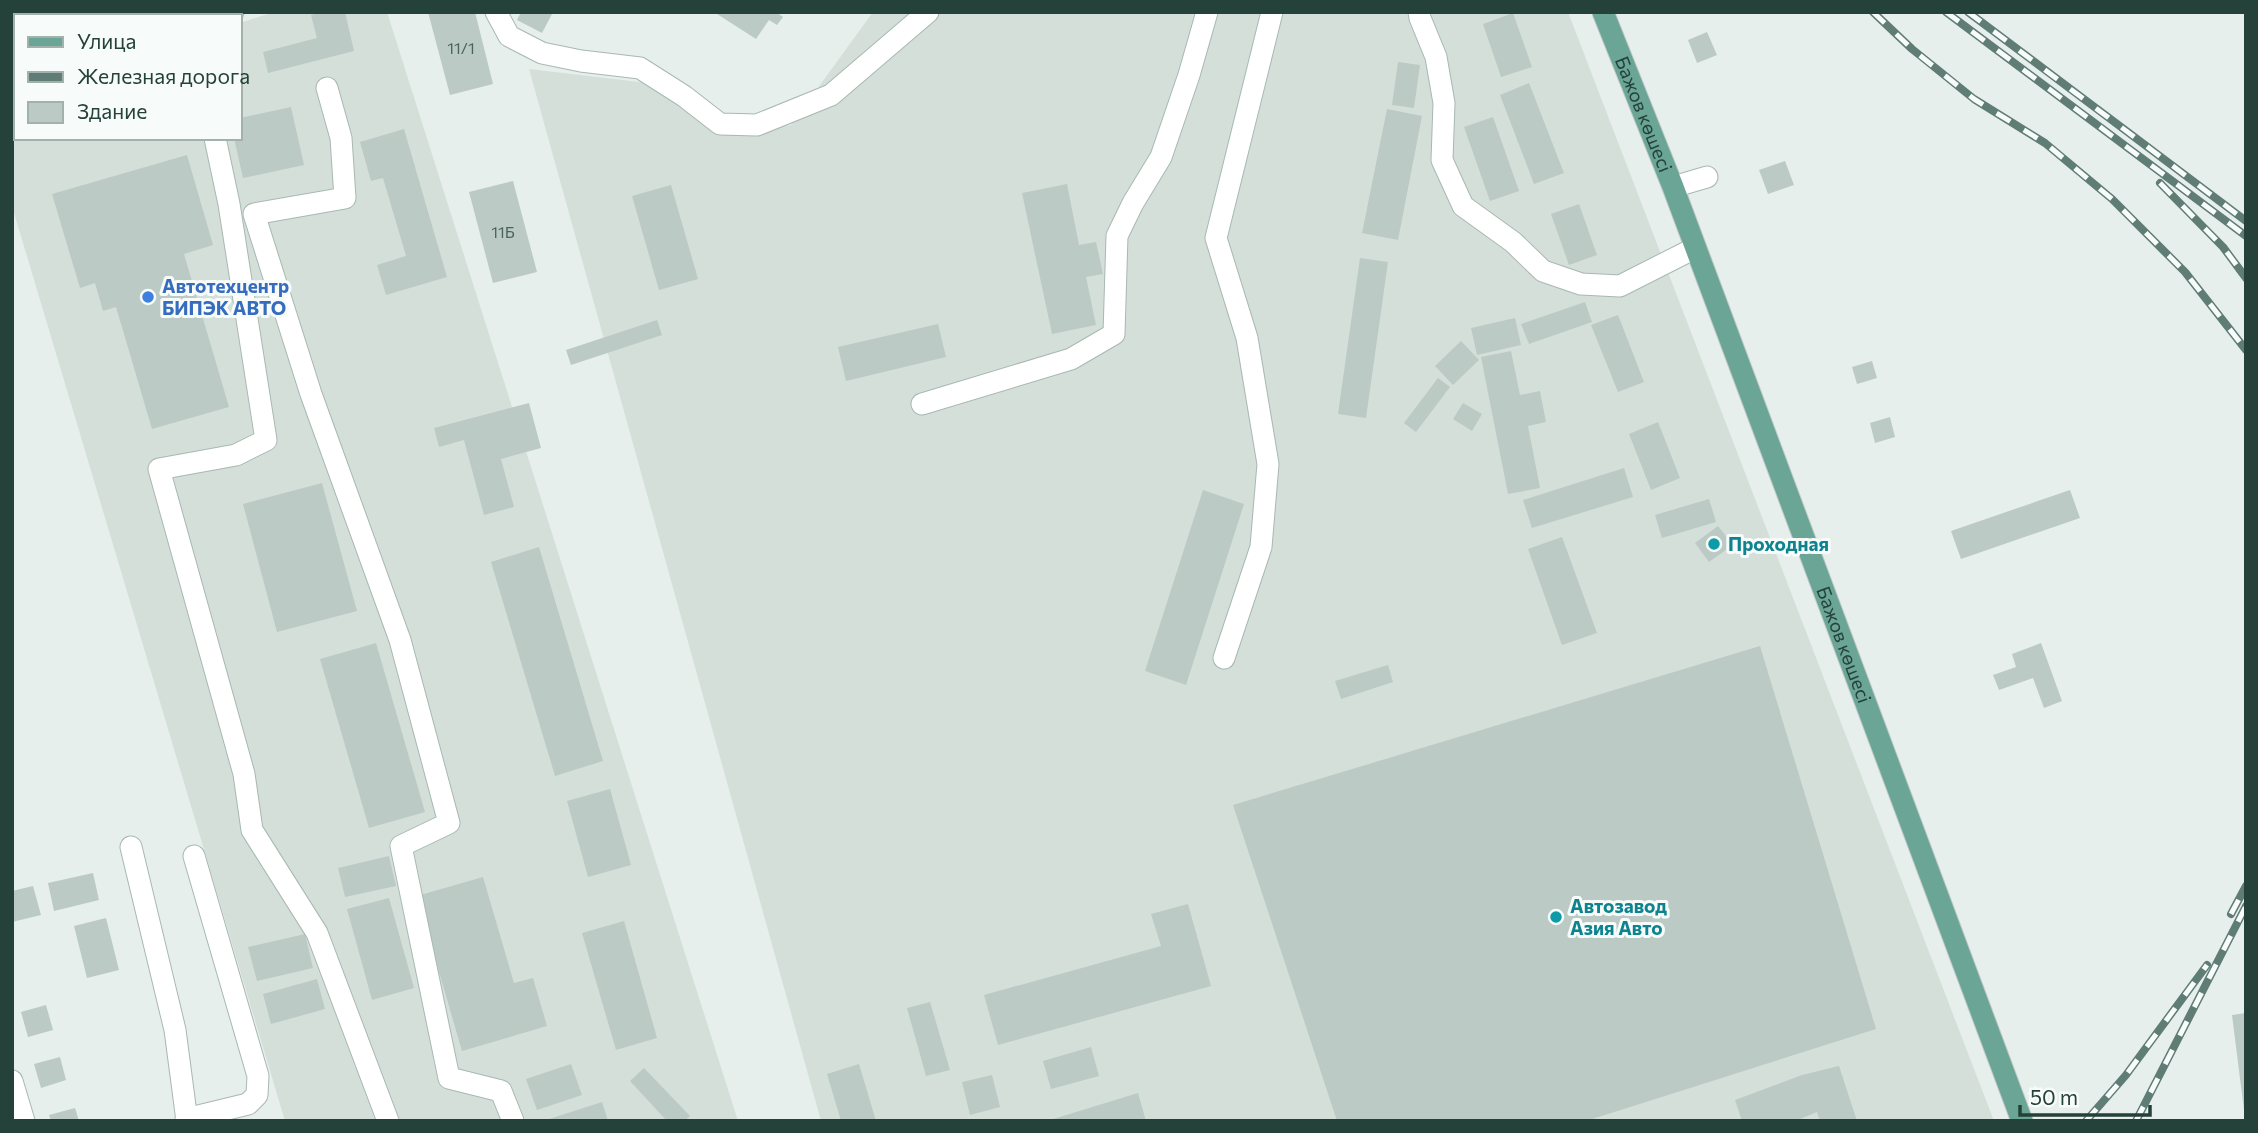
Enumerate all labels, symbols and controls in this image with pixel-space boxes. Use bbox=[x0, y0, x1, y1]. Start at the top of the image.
legend bbox=[14, 14, 242, 140]
text: Улица bbox=[77, 28, 136, 53]
house number: 11/1 bbox=[447, 38, 475, 57]
street label: Бажов көшесі bbox=[1611, 53, 1678, 175]
text: Железная дорога bbox=[77, 63, 250, 88]
text: Здание bbox=[77, 98, 147, 123]
house number: 11Б bbox=[491, 222, 515, 241]
place label: Автотехцентр БИПЭК АВТО bbox=[162, 274, 289, 319]
marker: Автотехцентр БИПЭК АВТО bbox=[140, 289, 156, 305]
place label: Проходная bbox=[1728, 532, 1829, 555]
marker: Проходная bbox=[1706, 536, 1722, 552]
street label: Бажов көшесі bbox=[1812, 583, 1877, 706]
place label: Автозавод Азия Авто bbox=[1570, 894, 1667, 939]
marker: Автозавод Азия Авто bbox=[1548, 909, 1564, 925]
scale bar bbox=[2020, 1074, 2150, 1118]
text: 50 m bbox=[2030, 1084, 2078, 1109]

